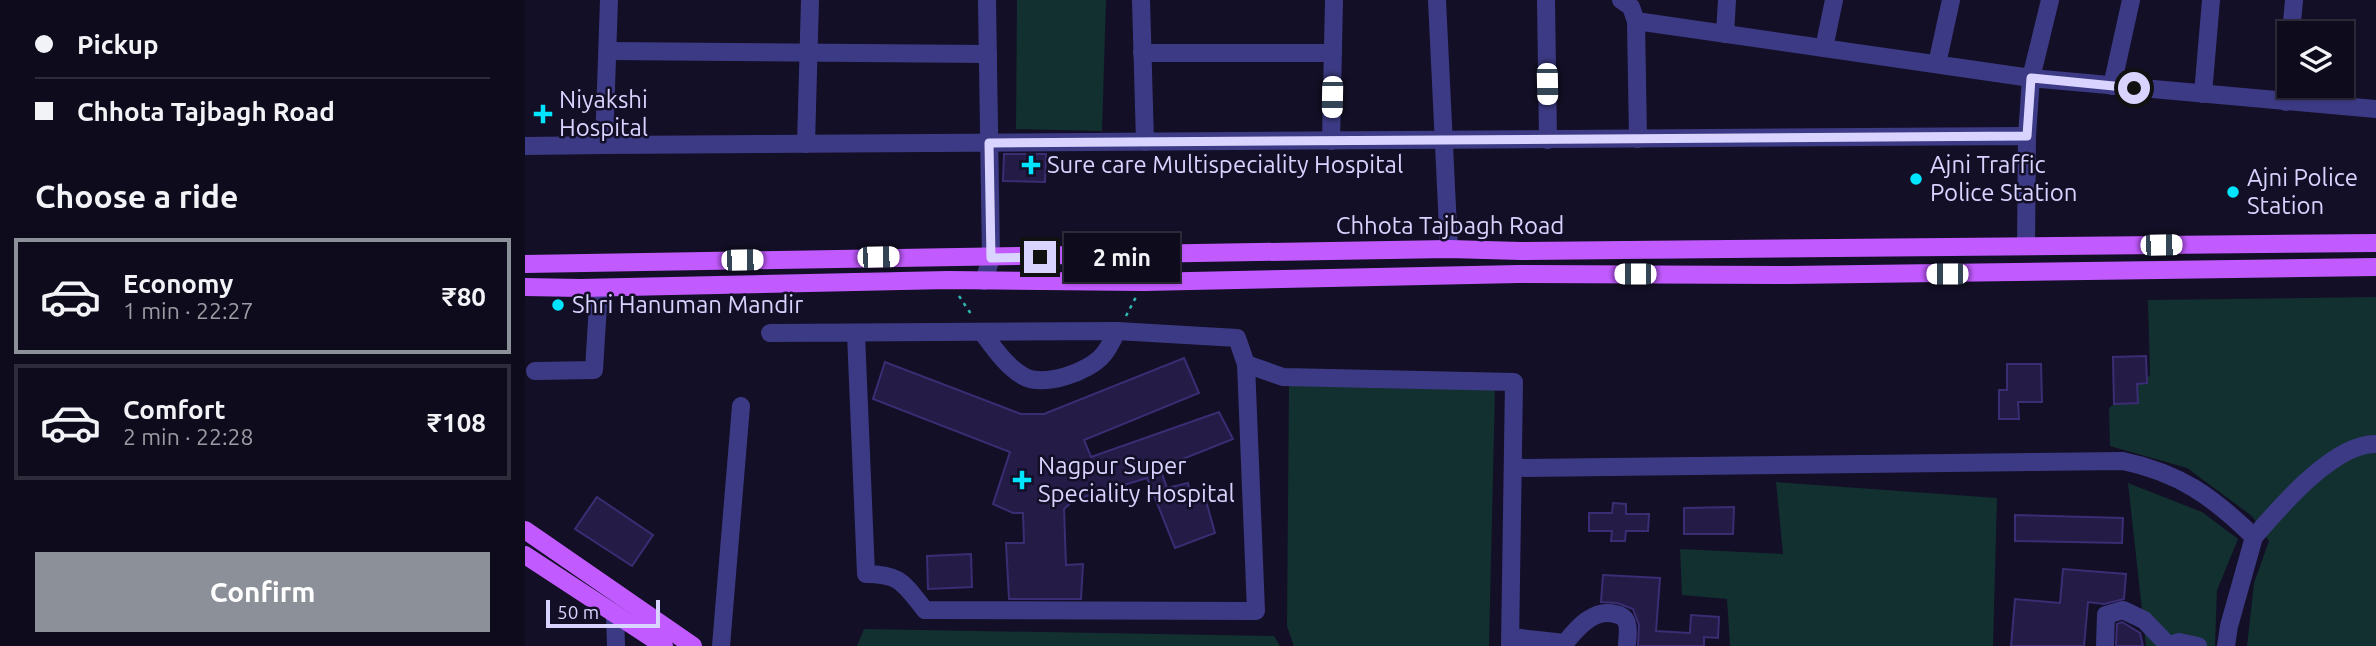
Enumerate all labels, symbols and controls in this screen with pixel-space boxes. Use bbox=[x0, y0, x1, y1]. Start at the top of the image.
map controls bbox=[2277, 21, 2354, 98]
button: layers bbox=[2277, 21, 2354, 98]
text: Pickup bbox=[77, 30, 159, 59]
car bbox=[1537, 63, 1558, 105]
route start bbox=[2118, 72, 2150, 104]
car bbox=[1322, 76, 1343, 118]
place label: Niyakshi Hospital bbox=[559, 86, 648, 141]
text: Chhota Tajbagh Road bbox=[77, 97, 335, 126]
marker: Niyakshi Hospital bbox=[533, 104, 553, 124]
place label: Sure care Multispeciality Hospital bbox=[1047, 151, 1403, 178]
place label: Ajni Traffic Police Station bbox=[1930, 151, 2077, 206]
marker: Sure care Multispeciality Hospital bbox=[1021, 155, 1041, 175]
place label: Ajni Police Station bbox=[2247, 164, 2358, 219]
marker: Ajni Traffic Police Station bbox=[1908, 171, 1924, 187]
text: Choose a ride bbox=[35, 178, 238, 214]
marker: Ajni Police Station bbox=[2225, 184, 2241, 200]
street label: Chhota Tajbagh Road bbox=[1336, 212, 1564, 239]
callout: 2 min bbox=[1065, 232, 1180, 282]
car bbox=[2140, 234, 2183, 256]
route end bbox=[1024, 241, 1056, 273]
text: 2 min bbox=[1093, 245, 1151, 270]
car bbox=[857, 246, 900, 268]
car bbox=[721, 249, 764, 271]
car bbox=[1615, 264, 1657, 285]
car bbox=[1927, 264, 1969, 285]
icon: car bbox=[39, 265, 102, 328]
text: Economy bbox=[123, 269, 233, 298]
text: ₹80 bbox=[442, 282, 486, 311]
place label: Shri Hanuman Mandir bbox=[572, 291, 803, 318]
marker: Shri Hanuman Mandir bbox=[550, 297, 566, 313]
text: 1 min · 22:27 bbox=[123, 298, 254, 323]
icon: car bbox=[39, 391, 102, 454]
text: Comfort bbox=[123, 395, 226, 424]
text: ₹108 bbox=[427, 408, 486, 437]
text: 2 min · 22:28 bbox=[123, 424, 254, 449]
place label: Nagpur Super Speciality Hospital bbox=[1038, 452, 1235, 507]
marker: Nagpur Super Speciality Hospital bbox=[1012, 470, 1032, 490]
button: Confirm bbox=[35, 552, 490, 632]
scale bar bbox=[546, 597, 660, 629]
text: 50 m bbox=[557, 601, 599, 623]

